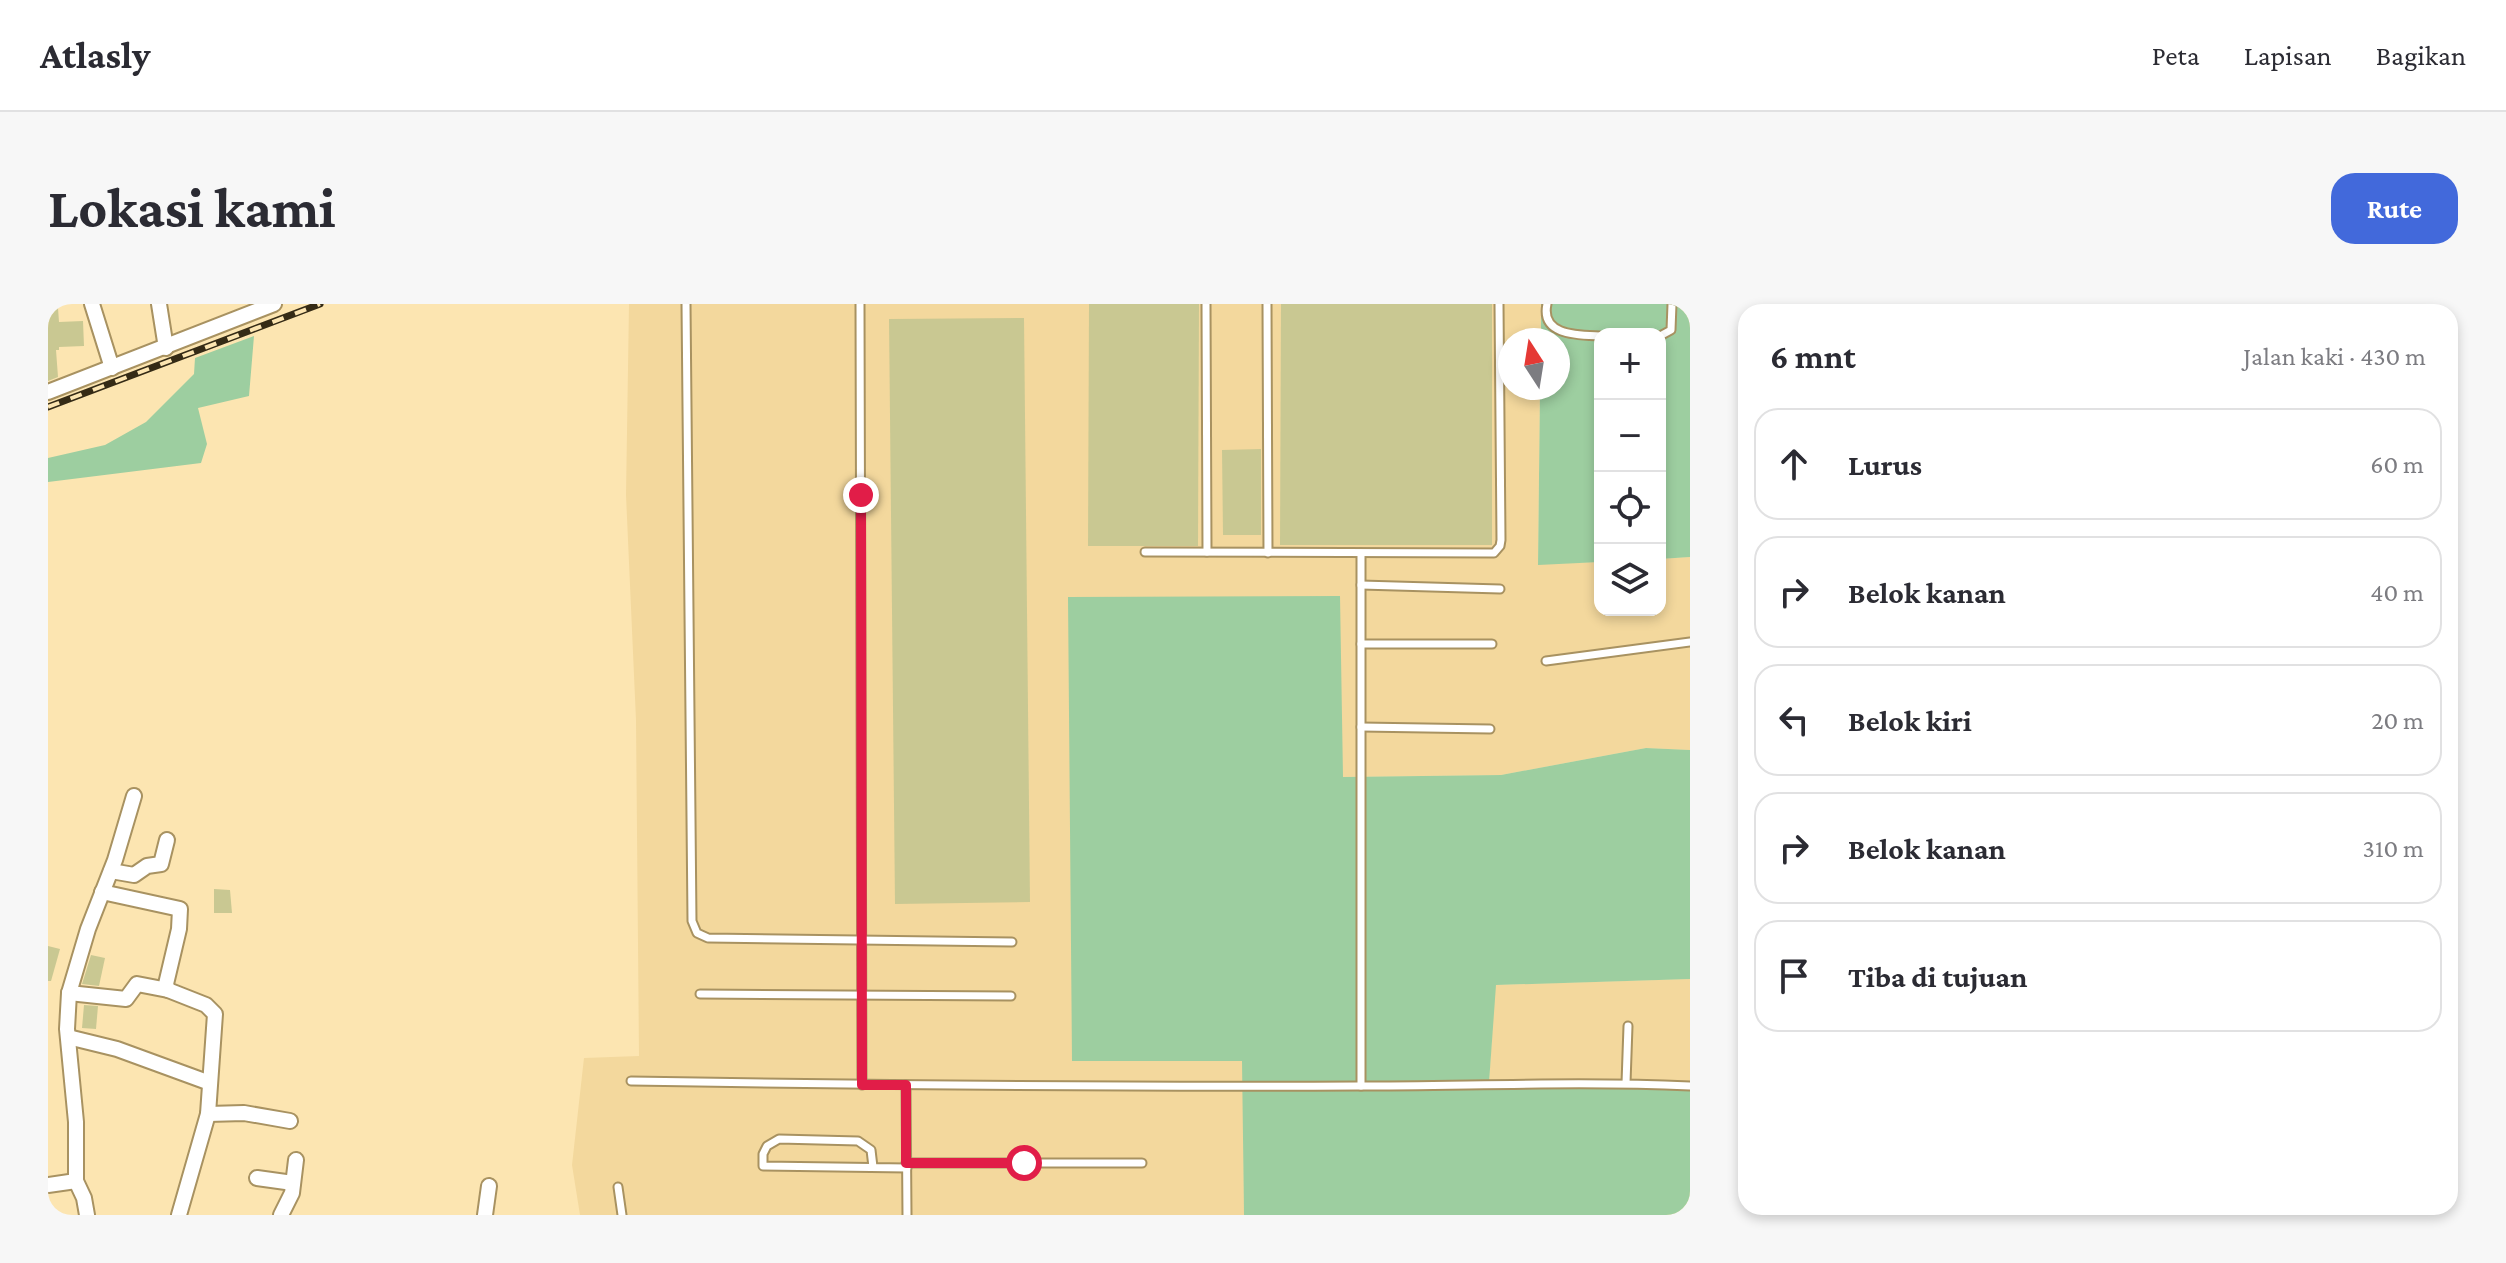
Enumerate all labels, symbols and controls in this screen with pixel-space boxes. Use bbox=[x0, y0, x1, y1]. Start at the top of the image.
text: Atlasly bbox=[40, 34, 151, 76]
text: Peta bbox=[2152, 40, 2200, 71]
text: Lapisan bbox=[2244, 40, 2332, 71]
text: Bagikan bbox=[2376, 40, 2466, 71]
button: Rute bbox=[2331, 173, 2458, 244]
text: Lokasi kami bbox=[48, 177, 336, 239]
north arrow bbox=[1498, 328, 1570, 400]
map controls bbox=[1594, 328, 1666, 616]
button: + bbox=[1594, 328, 1666, 400]
text: 6 mnt bbox=[1770, 338, 1856, 375]
text: Jalan kaki · 430 m bbox=[2243, 342, 2426, 371]
button: − bbox=[1594, 400, 1666, 472]
icon: ahead bbox=[1772, 442, 1816, 486]
text: Lurus bbox=[1848, 448, 1922, 481]
text: 60 m bbox=[2370, 450, 2424, 479]
button: locate bbox=[1594, 472, 1666, 544]
route end bbox=[843, 477, 879, 513]
button: layers bbox=[1594, 544, 1666, 616]
icon: right bbox=[1772, 570, 1816, 614]
text: Belok kanan bbox=[1848, 576, 2006, 609]
text: 40 m bbox=[2370, 578, 2424, 607]
icon: left bbox=[1772, 698, 1816, 742]
text: Belok kiri bbox=[1848, 704, 1972, 737]
text: 20 m bbox=[2371, 706, 2424, 735]
icon: right bbox=[1772, 826, 1816, 870]
text: Belok kanan bbox=[1848, 832, 2006, 865]
text: 310 m bbox=[2363, 834, 2424, 863]
icon: arrive bbox=[1772, 954, 1816, 998]
text: Tiba di tujuan bbox=[1848, 960, 2027, 993]
route start bbox=[1006, 1145, 1042, 1181]

